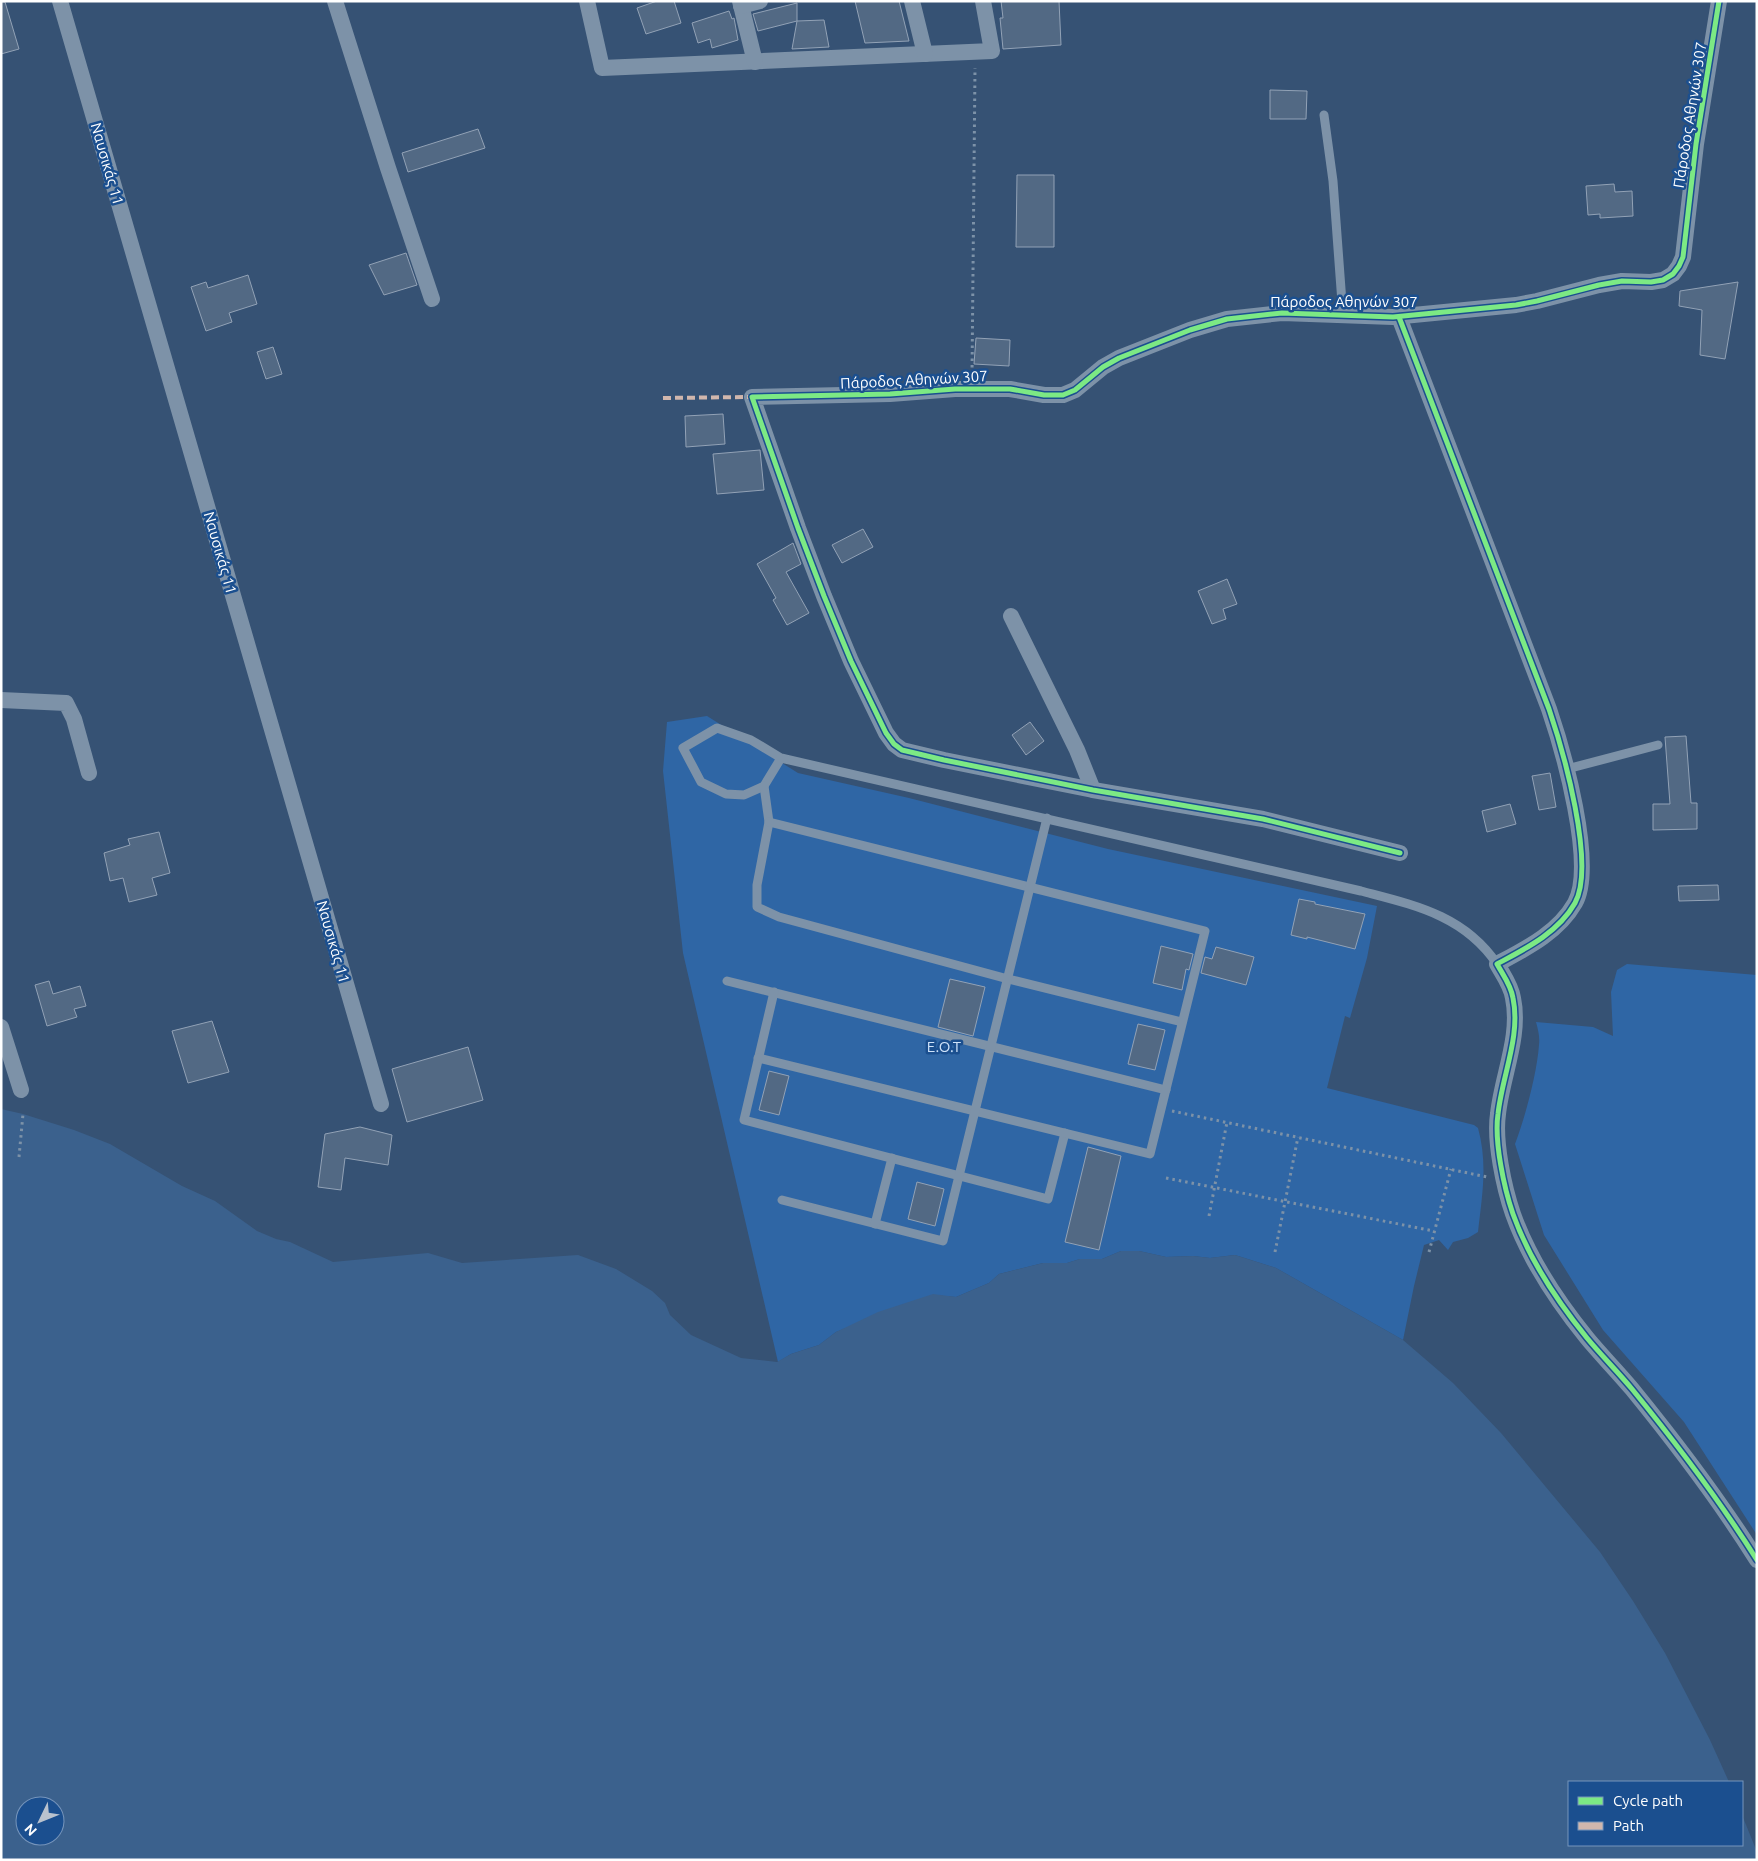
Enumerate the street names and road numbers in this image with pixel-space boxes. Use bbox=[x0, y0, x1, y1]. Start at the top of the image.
street label: Πάροδος Αθηνών 307 bbox=[1670, 41, 1709, 189]
street label: Ναυσικάς 11 bbox=[88, 121, 127, 207]
street label: Πάροδος Αθηνών 307 bbox=[1270, 293, 1418, 310]
street label: Πάροδος Αθηνών 307 bbox=[840, 367, 988, 392]
street label: Ναυσικάς 11 bbox=[201, 510, 240, 596]
street label: Ναυσικάς 11 bbox=[314, 899, 353, 985]

